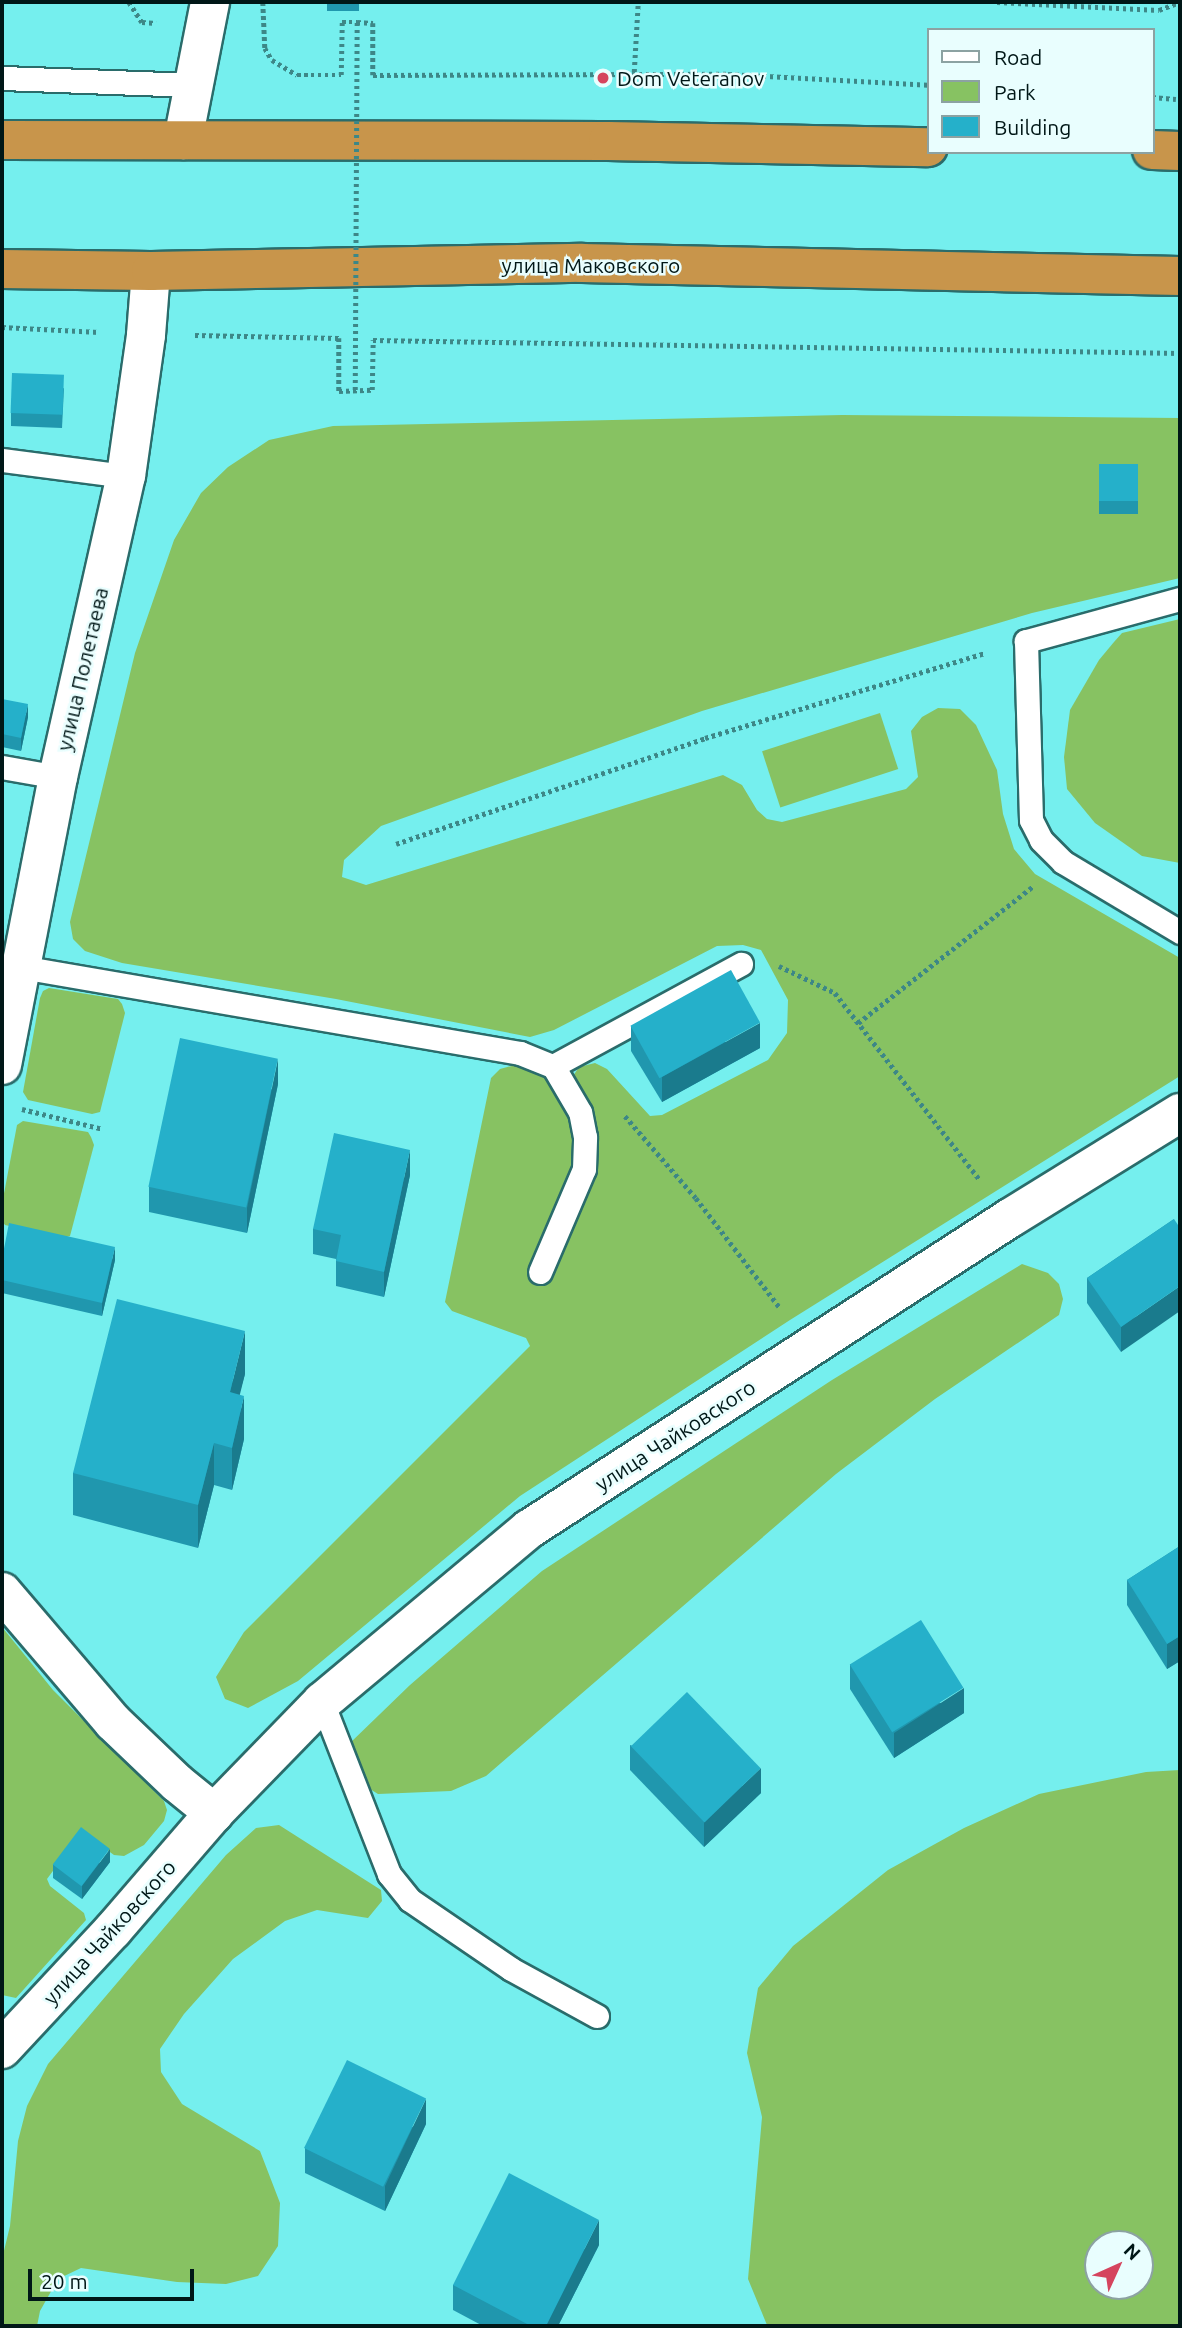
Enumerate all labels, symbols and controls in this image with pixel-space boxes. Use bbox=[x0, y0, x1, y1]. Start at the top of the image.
legend bbox=[926, 28, 1154, 154]
text: Road bbox=[994, 45, 1042, 69]
place label: Dom Veteranov bbox=[617, 65, 764, 91]
marker: Dom Veteranov bbox=[595, 70, 611, 86]
text: Park bbox=[994, 80, 1036, 104]
text: Building bbox=[994, 115, 1071, 139]
street label: улица Маковского bbox=[502, 252, 680, 278]
street label: улица Полетаева bbox=[51, 585, 113, 753]
street label: улица Чайковского bbox=[590, 1374, 760, 1496]
street label: улица Чайковского bbox=[37, 1854, 181, 2010]
north arrow bbox=[1084, 2230, 1154, 2300]
text: N bbox=[1120, 2239, 1145, 2264]
scale bar bbox=[32, 2254, 198, 2298]
text: 20 m bbox=[41, 2269, 88, 2293]

